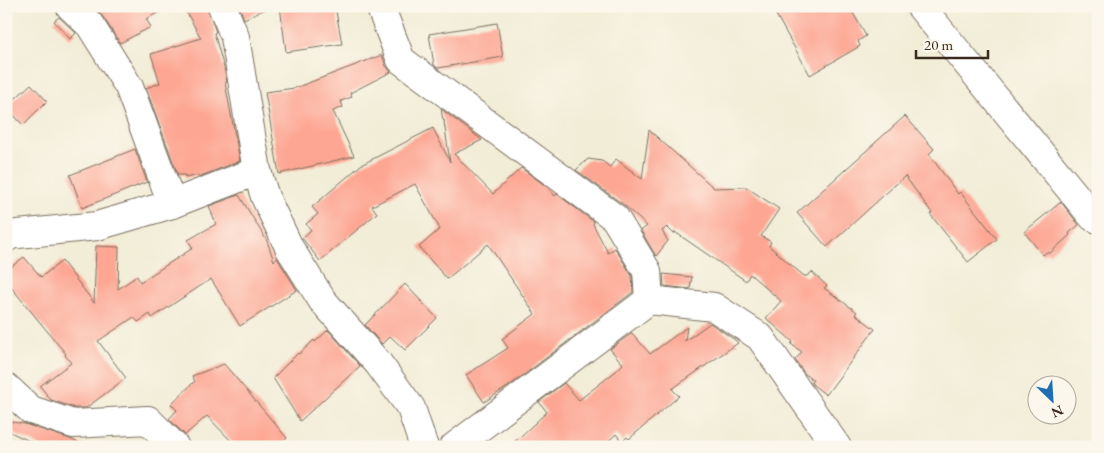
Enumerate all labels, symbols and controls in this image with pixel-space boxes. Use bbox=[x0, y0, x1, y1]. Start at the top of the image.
scale bar bbox=[916, 28, 989, 60]
text: 20 m bbox=[924, 35, 953, 54]
north arrow bbox=[1026, 376, 1076, 426]
text: N bbox=[1048, 401, 1066, 423]

